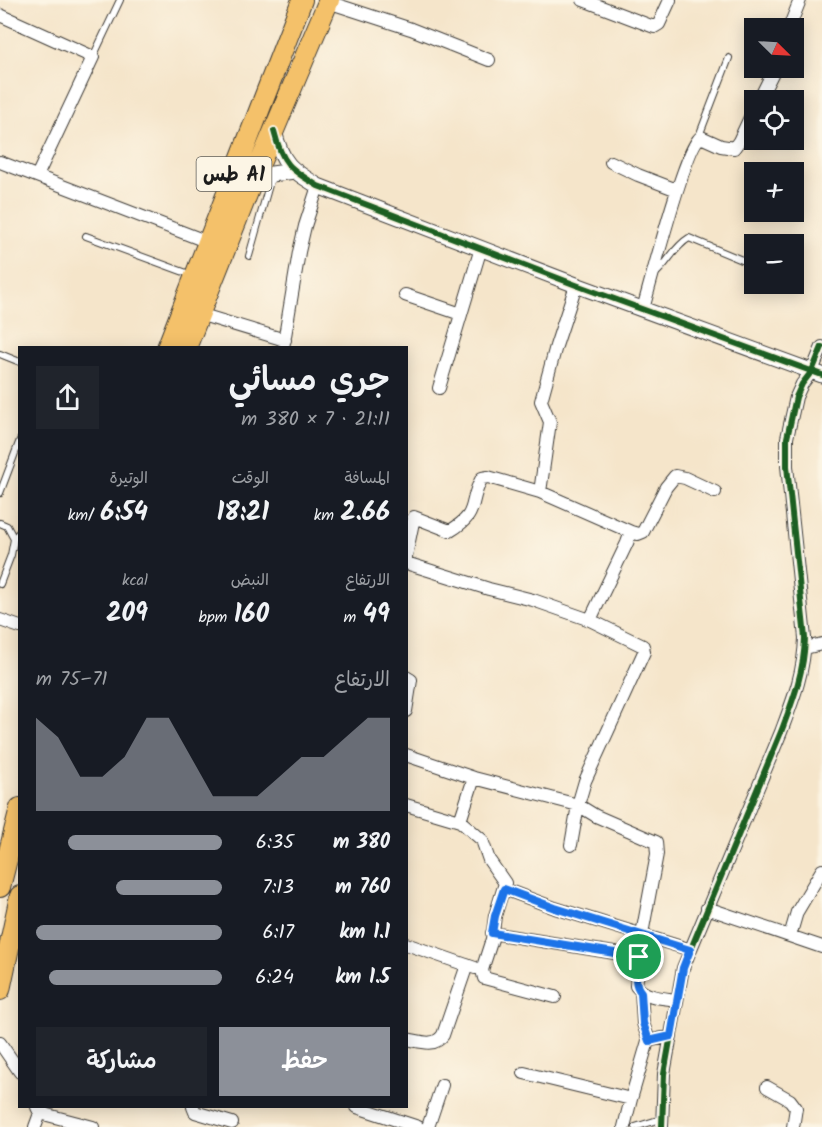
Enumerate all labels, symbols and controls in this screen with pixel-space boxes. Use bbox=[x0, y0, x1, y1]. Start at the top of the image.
north arrow bbox=[744, 18, 804, 78]
map controls bbox=[744, 18, 804, 294]
button: locate bbox=[744, 90, 804, 150]
road number: طس A1 bbox=[196, 157, 272, 191]
button: + bbox=[744, 162, 804, 222]
button: − bbox=[744, 234, 804, 294]
text: جري مسائي bbox=[229, 355, 390, 408]
button: share bbox=[36, 366, 99, 429]
text: 21:11 · 7 × 380 m bbox=[241, 404, 390, 436]
text: الوتيرة bbox=[109, 466, 148, 491]
text: الوقت bbox=[232, 466, 269, 491]
text: المسافة bbox=[344, 466, 390, 491]
text: 6:54 bbox=[100, 492, 148, 534]
text: 18:21 bbox=[216, 492, 269, 534]
text: 2.66 bbox=[340, 492, 390, 534]
text: /km bbox=[68, 503, 100, 528]
text: km bbox=[314, 503, 340, 528]
text: kcal bbox=[122, 568, 148, 593]
text: النبض bbox=[231, 568, 269, 593]
text: الارتفاع bbox=[345, 568, 390, 593]
text: 209 bbox=[106, 593, 148, 635]
text: 160 bbox=[234, 594, 269, 636]
text: 49 bbox=[363, 594, 390, 636]
text: bpm bbox=[198, 605, 234, 630]
text: m bbox=[344, 605, 363, 630]
text: 71–75 m bbox=[36, 664, 108, 696]
text: الارتفاع bbox=[334, 665, 390, 697]
text: 6:35 bbox=[256, 827, 294, 859]
text: 380 m bbox=[333, 827, 390, 859]
text: 7:13 bbox=[262, 872, 294, 904]
text: 760 m bbox=[335, 872, 390, 904]
text: 6:17 bbox=[262, 917, 294, 949]
text: 1.1 km bbox=[339, 917, 390, 949]
pin bbox=[613, 931, 664, 982]
icon: arrive bbox=[622, 940, 655, 973]
text: 6:24 bbox=[255, 962, 294, 994]
text: 1.5 km bbox=[335, 962, 390, 994]
button: مشاركة bbox=[36, 1027, 207, 1096]
button: حفظ bbox=[219, 1027, 390, 1096]

